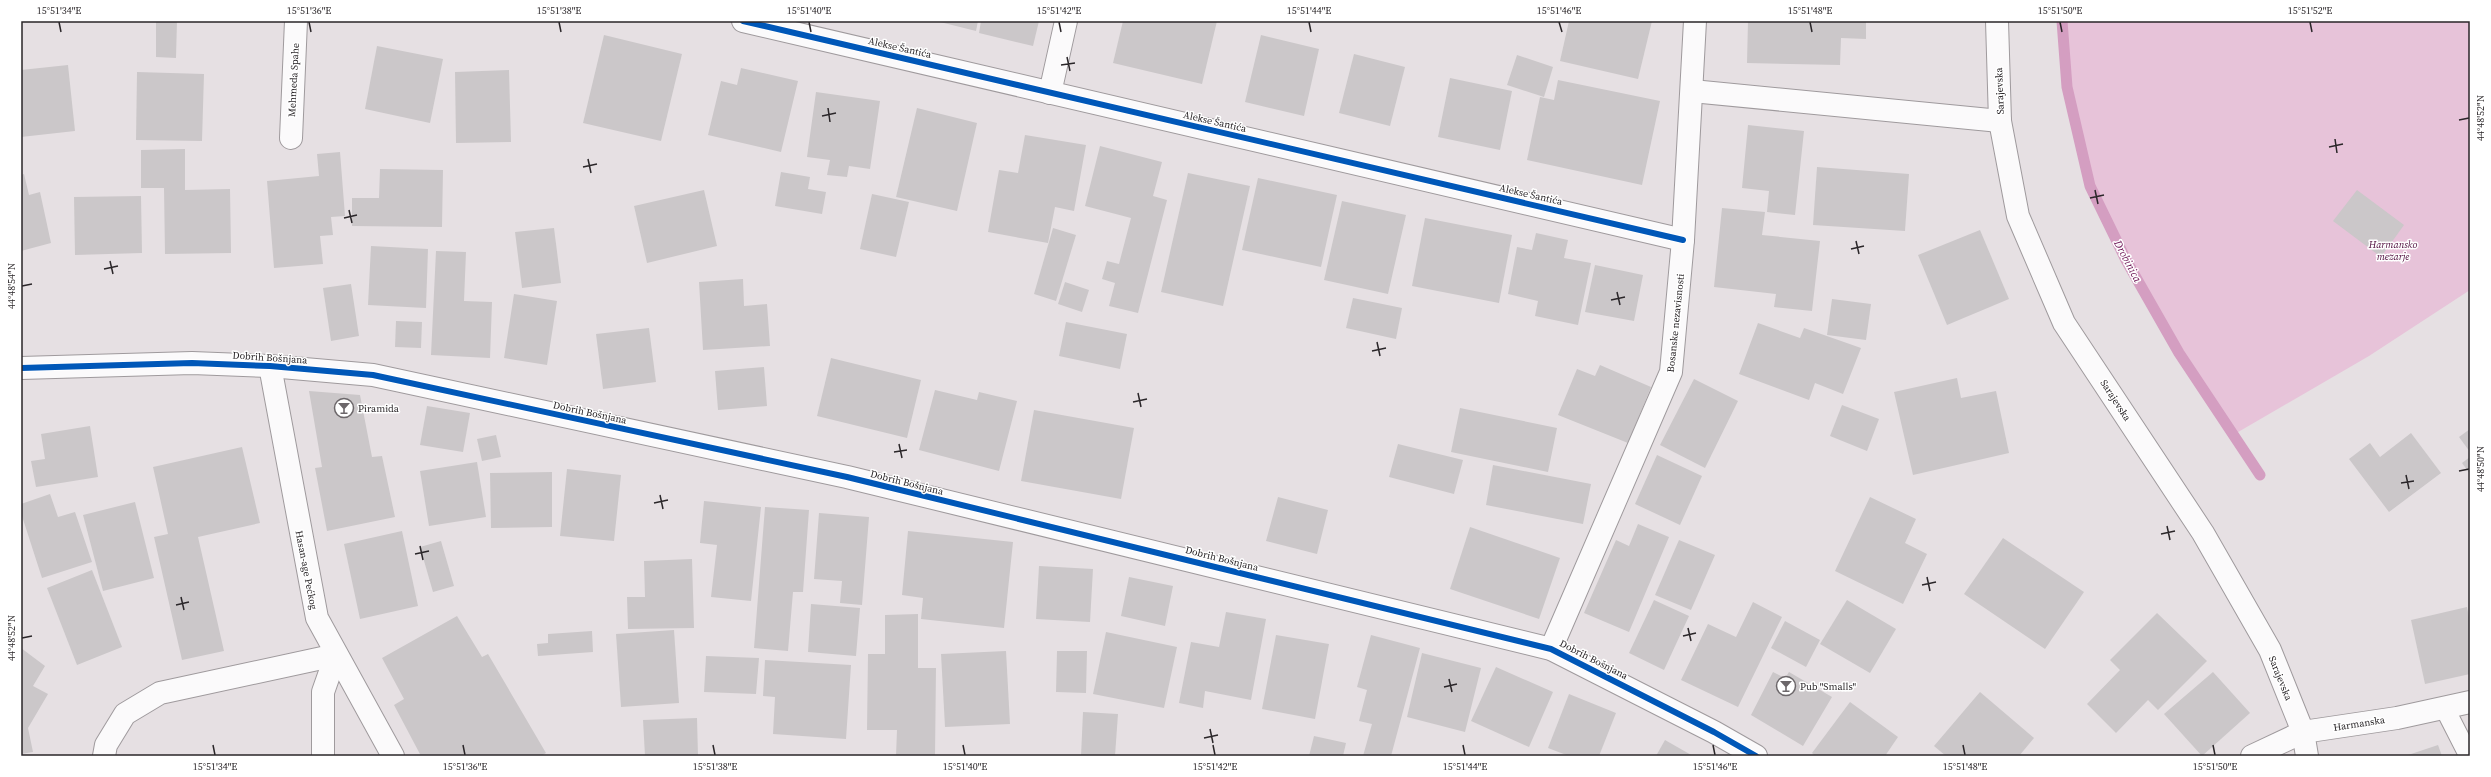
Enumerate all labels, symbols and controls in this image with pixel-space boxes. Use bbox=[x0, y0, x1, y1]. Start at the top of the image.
text: 15°51'34"E bbox=[37, 4, 81, 17]
text: 15°51'36"E bbox=[287, 4, 331, 17]
text: 15°51'38"E bbox=[537, 4, 581, 17]
text: 15°51'40"E bbox=[787, 4, 831, 17]
text: 15°51'42"E bbox=[1037, 4, 1081, 17]
text: 15°51'44"E bbox=[1287, 4, 1331, 17]
text: 15°51'46"E bbox=[1537, 4, 1581, 17]
text: 15°51'48"E bbox=[1788, 4, 1832, 17]
text: 15°51'50"E bbox=[2038, 4, 2082, 17]
text: 15°51'52"E bbox=[2288, 4, 2332, 17]
street label: Alekse Šantića bbox=[867, 34, 933, 61]
street label: Mehmeda Spahe bbox=[285, 43, 302, 117]
street label: Sarajevska bbox=[1992, 66, 2007, 115]
text: 44°48'52"N bbox=[2474, 95, 2487, 141]
street label: Alekse Šantića bbox=[1182, 108, 1248, 135]
street label: Alekse Šantića bbox=[1498, 181, 1564, 208]
water label: Drobinica bbox=[2110, 237, 2145, 285]
park label: Harmansko mezarje bbox=[2368, 238, 2417, 263]
text: 44°48'54"N bbox=[5, 263, 18, 309]
street label: Bosanske nezavisnosti bbox=[1664, 273, 1687, 373]
street label: Dobrih Bošnjana bbox=[232, 348, 309, 367]
street label: Sarajevska bbox=[2097, 377, 2134, 424]
bar icon: Piramida bbox=[333, 397, 355, 419]
street label: Dobrih Bošnjana bbox=[552, 398, 629, 427]
place label: Piramida bbox=[358, 402, 400, 415]
text: 44°48'50"N bbox=[2474, 446, 2487, 492]
street label: Dobrih Bošnjana bbox=[869, 467, 946, 498]
street label: Hasan-age Pećkog bbox=[292, 529, 321, 611]
street label: Dobrih Bošnjana bbox=[1184, 543, 1261, 574]
text: 44°48'52"N bbox=[5, 615, 18, 661]
street label: Dobrih Bošnjana bbox=[1557, 637, 1631, 683]
street label: Sarajevska bbox=[2266, 654, 2296, 703]
bar icon: Pub "Smalls" bbox=[1775, 675, 1797, 697]
place label: Pub "Smalls" bbox=[1800, 680, 1857, 693]
street label: Harmanska bbox=[2332, 713, 2387, 734]
text: 15°51'34"E bbox=[193, 760, 237, 773]
text: 15°51'36"E bbox=[443, 760, 487, 773]
text: 15°51'38"E bbox=[693, 760, 737, 773]
text: 15°51'40"E bbox=[943, 760, 987, 773]
text: 15°51'42"E bbox=[1193, 760, 1237, 773]
text: 15°51'44"E bbox=[1443, 760, 1487, 773]
text: 15°51'46"E bbox=[1693, 760, 1737, 773]
text: 15°51'48"E bbox=[1943, 760, 1987, 773]
text: 15°51'50"E bbox=[2193, 760, 2237, 773]

